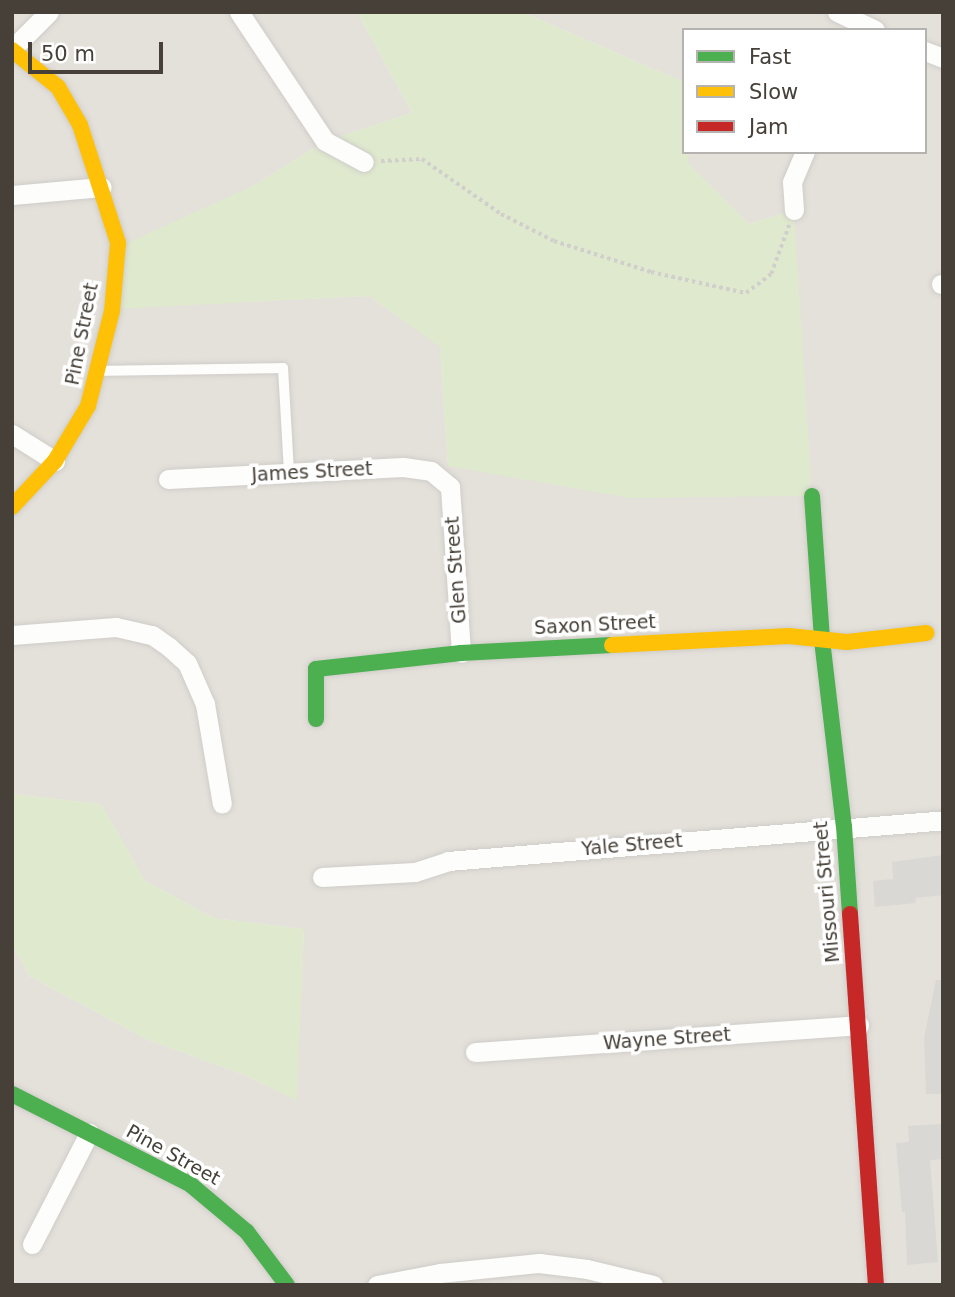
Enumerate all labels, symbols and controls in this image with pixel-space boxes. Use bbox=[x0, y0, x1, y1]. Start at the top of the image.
scale bar bbox=[32, 28, 166, 72]
legend bbox=[682, 28, 927, 154]
text: 50 m bbox=[41, 42, 95, 66]
text: Fast bbox=[749, 45, 791, 69]
text: Slow bbox=[749, 80, 798, 104]
text: Jam bbox=[749, 115, 789, 139]
street label: Pine Street bbox=[61, 281, 103, 387]
street label: James Street bbox=[251, 457, 373, 487]
street label: Glen Street bbox=[441, 516, 471, 624]
street label: Saxon Street bbox=[534, 610, 656, 640]
street label: Missouri Street bbox=[809, 820, 845, 964]
street label: Yale Street bbox=[581, 829, 683, 861]
street label: Wayne Street bbox=[602, 1023, 732, 1055]
street label: Pine Street bbox=[122, 1120, 224, 1190]

